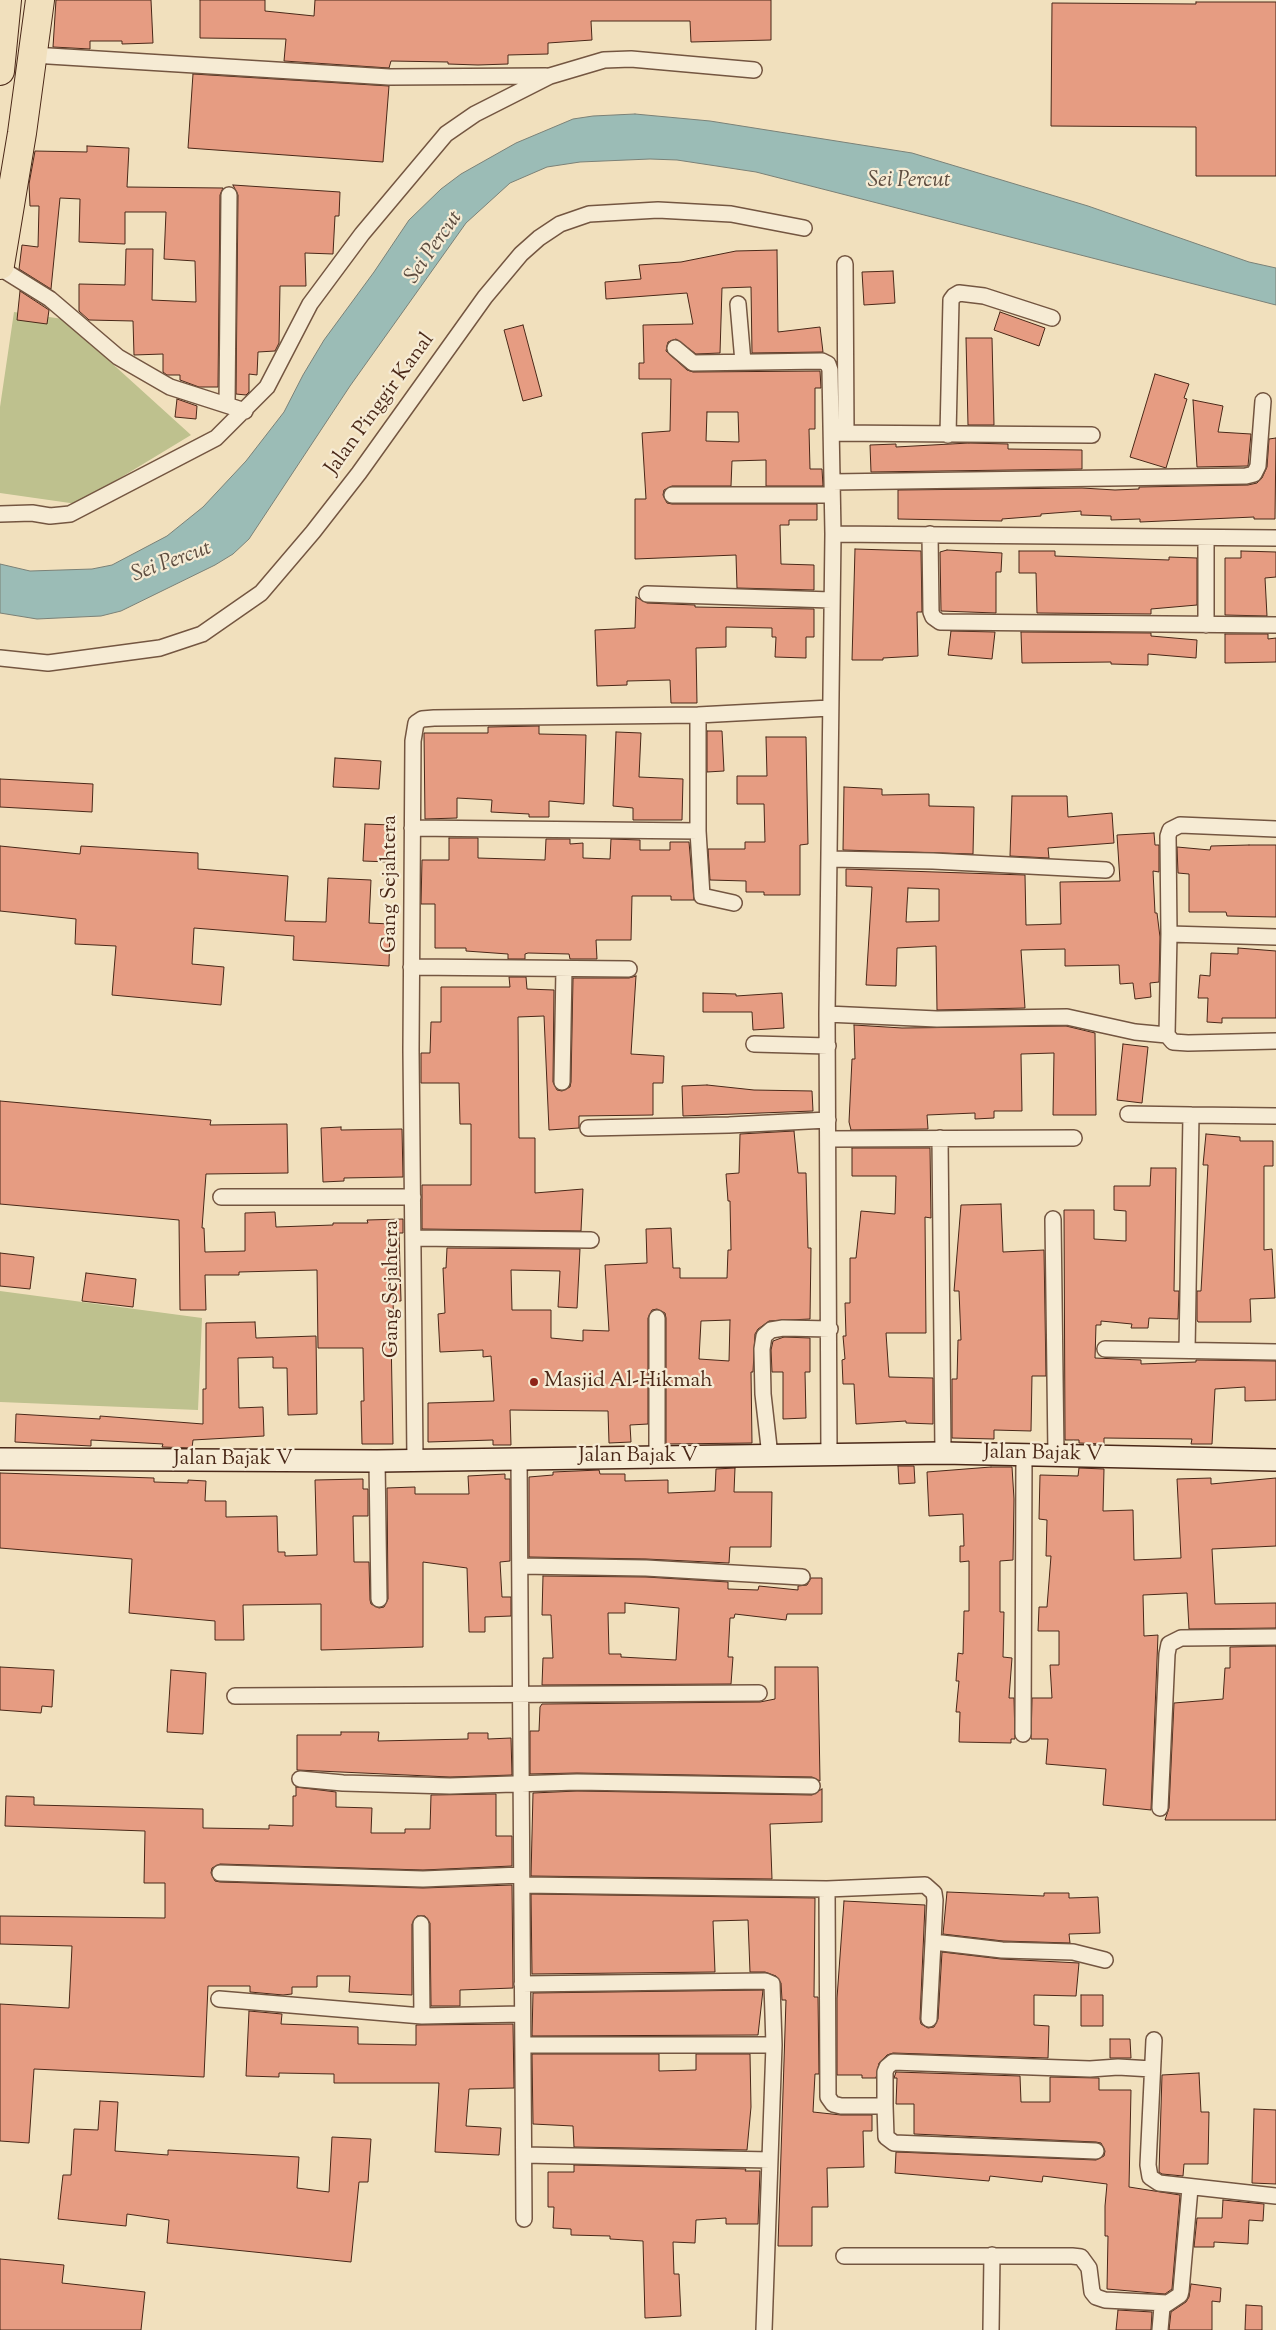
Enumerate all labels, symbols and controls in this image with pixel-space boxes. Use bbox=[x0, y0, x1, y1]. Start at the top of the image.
water label: Sei Percut bbox=[867, 169, 951, 195]
water label: Sei Percut bbox=[400, 206, 470, 290]
street label: Jalan Pinggir Kanal bbox=[321, 329, 441, 481]
water label: Sei Percut bbox=[128, 536, 216, 590]
street label: Gang Sejahtera bbox=[378, 815, 404, 953]
street label: Gang Sejahtera bbox=[380, 1220, 406, 1358]
place label: Masjid Al-Hikmah bbox=[544, 1369, 713, 1395]
marker: Masjid Al-Hikmah bbox=[528, 1376, 540, 1388]
street label: Jalan Bajak V bbox=[983, 1441, 1103, 1469]
street label: Jalan Bajak V bbox=[578, 1444, 698, 1470]
street label: Jalan Bajak V bbox=[173, 1447, 293, 1473]

